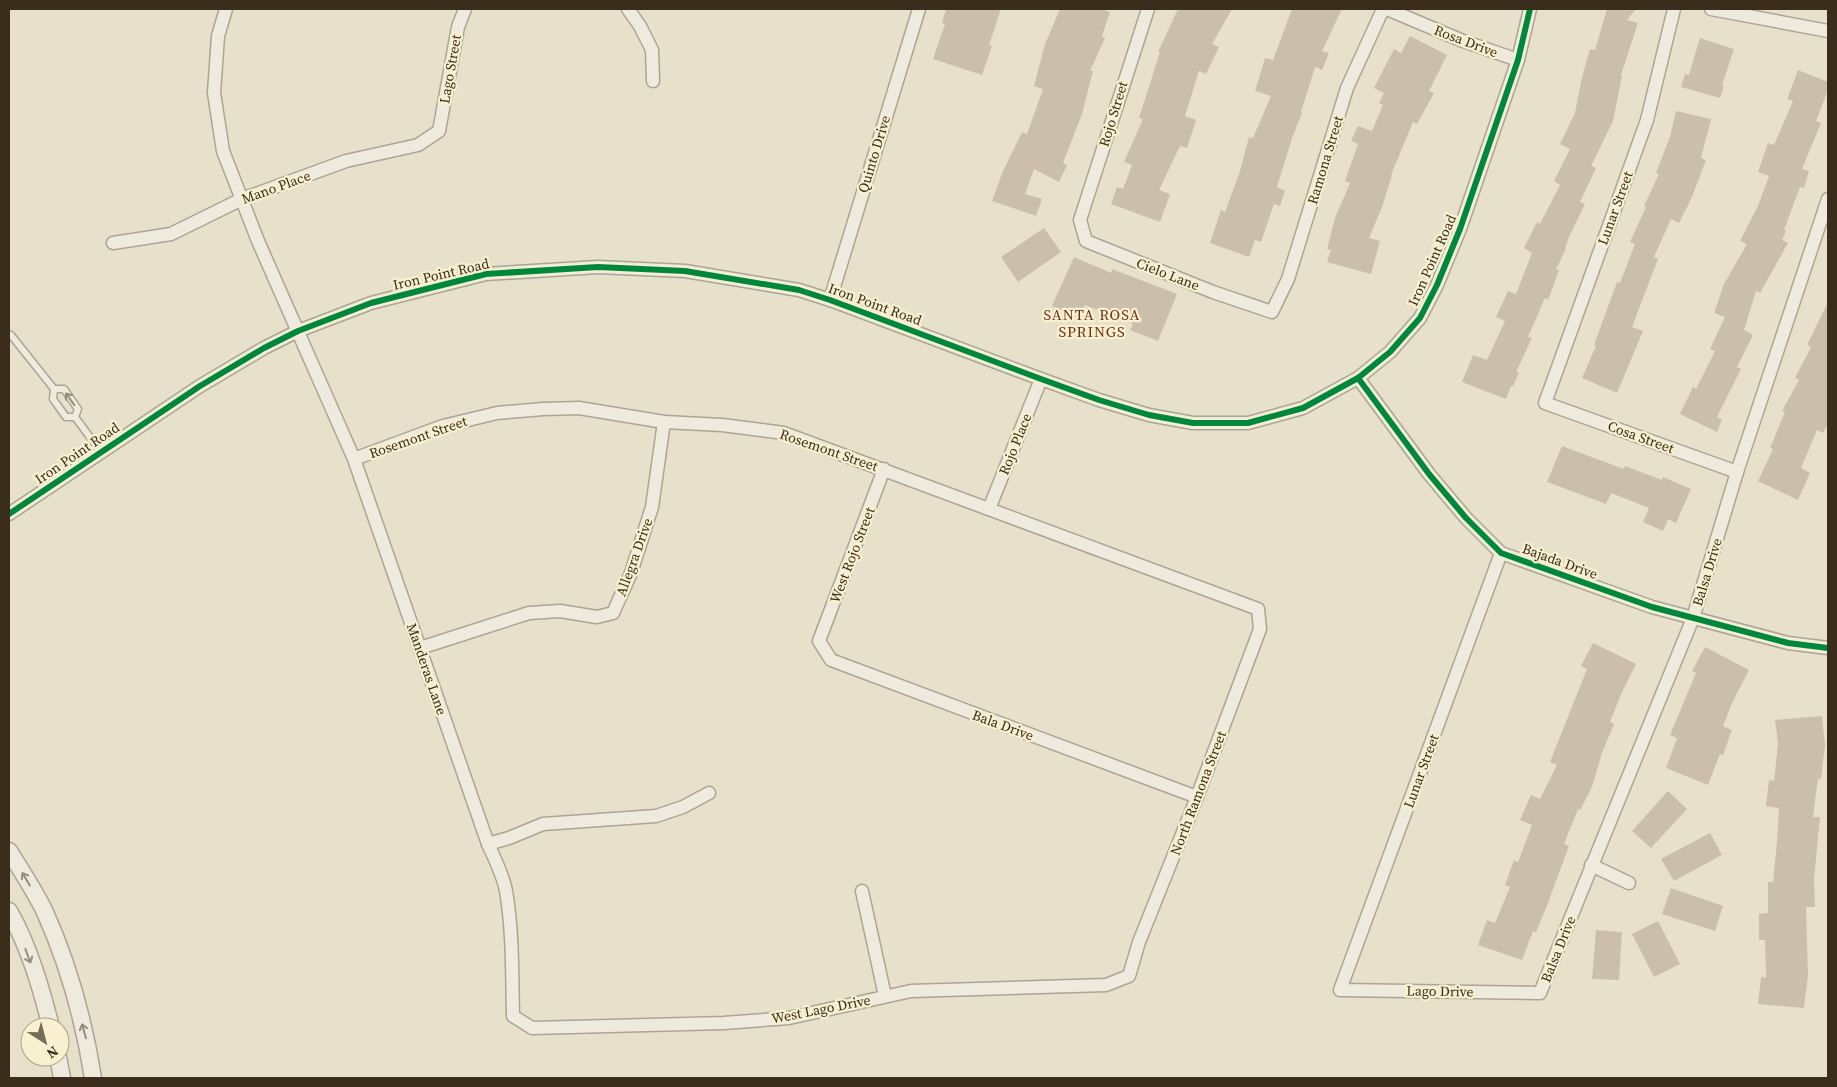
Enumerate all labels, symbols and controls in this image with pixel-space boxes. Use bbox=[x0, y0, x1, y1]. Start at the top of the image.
street label: Rosa Drive bbox=[1431, 20, 1501, 62]
street label: Lago Street bbox=[434, 33, 466, 105]
street label: Rojo Street bbox=[1094, 78, 1133, 149]
street label: Quinto Drive bbox=[853, 113, 895, 195]
street label: Ramona Street bbox=[1302, 113, 1348, 207]
street label: Mano Place bbox=[239, 165, 313, 209]
street label: Lunar Street bbox=[1592, 168, 1638, 248]
street label: Iron Point Road bbox=[1403, 211, 1461, 309]
street label: Iron Point Road bbox=[391, 253, 491, 295]
street label: Cielo Lane bbox=[1134, 253, 1202, 295]
street label: Iron Point Road bbox=[825, 278, 925, 330]
district label: SANTA ROSA SPRINGS bbox=[1043, 304, 1141, 342]
one-way arrow bbox=[65, 393, 76, 406]
street label: Rojo Place bbox=[994, 410, 1036, 478]
street label: Rosemont Street bbox=[366, 411, 470, 463]
street label: Cosa Street bbox=[1605, 416, 1677, 458]
street label: Iron Point Road bbox=[31, 417, 123, 489]
street label: Rosemont Street bbox=[777, 424, 881, 476]
street label: West Rojo Street bbox=[825, 504, 880, 606]
street label: Allegra Drive bbox=[611, 515, 657, 599]
street label: Balsa Drive bbox=[1687, 535, 1727, 609]
street label: Bajada Drive bbox=[1520, 538, 1600, 584]
street label: Manderas Lane bbox=[402, 620, 452, 718]
street label: Bala Drive bbox=[969, 705, 1037, 745]
street label: North Ramona Street bbox=[1165, 728, 1231, 858]
street label: Lunar Street bbox=[1398, 731, 1444, 811]
one-way arrow bbox=[20, 873, 30, 887]
street label: Balsa Drive bbox=[1536, 913, 1580, 985]
one-way arrow bbox=[25, 948, 34, 963]
street label: Lago Drive bbox=[1406, 980, 1474, 1002]
street label: West Lago Drive bbox=[770, 990, 872, 1028]
north arrow bbox=[20, 1017, 70, 1067]
one-way arrow bbox=[78, 1023, 88, 1039]
text: N bbox=[43, 1041, 63, 1064]

